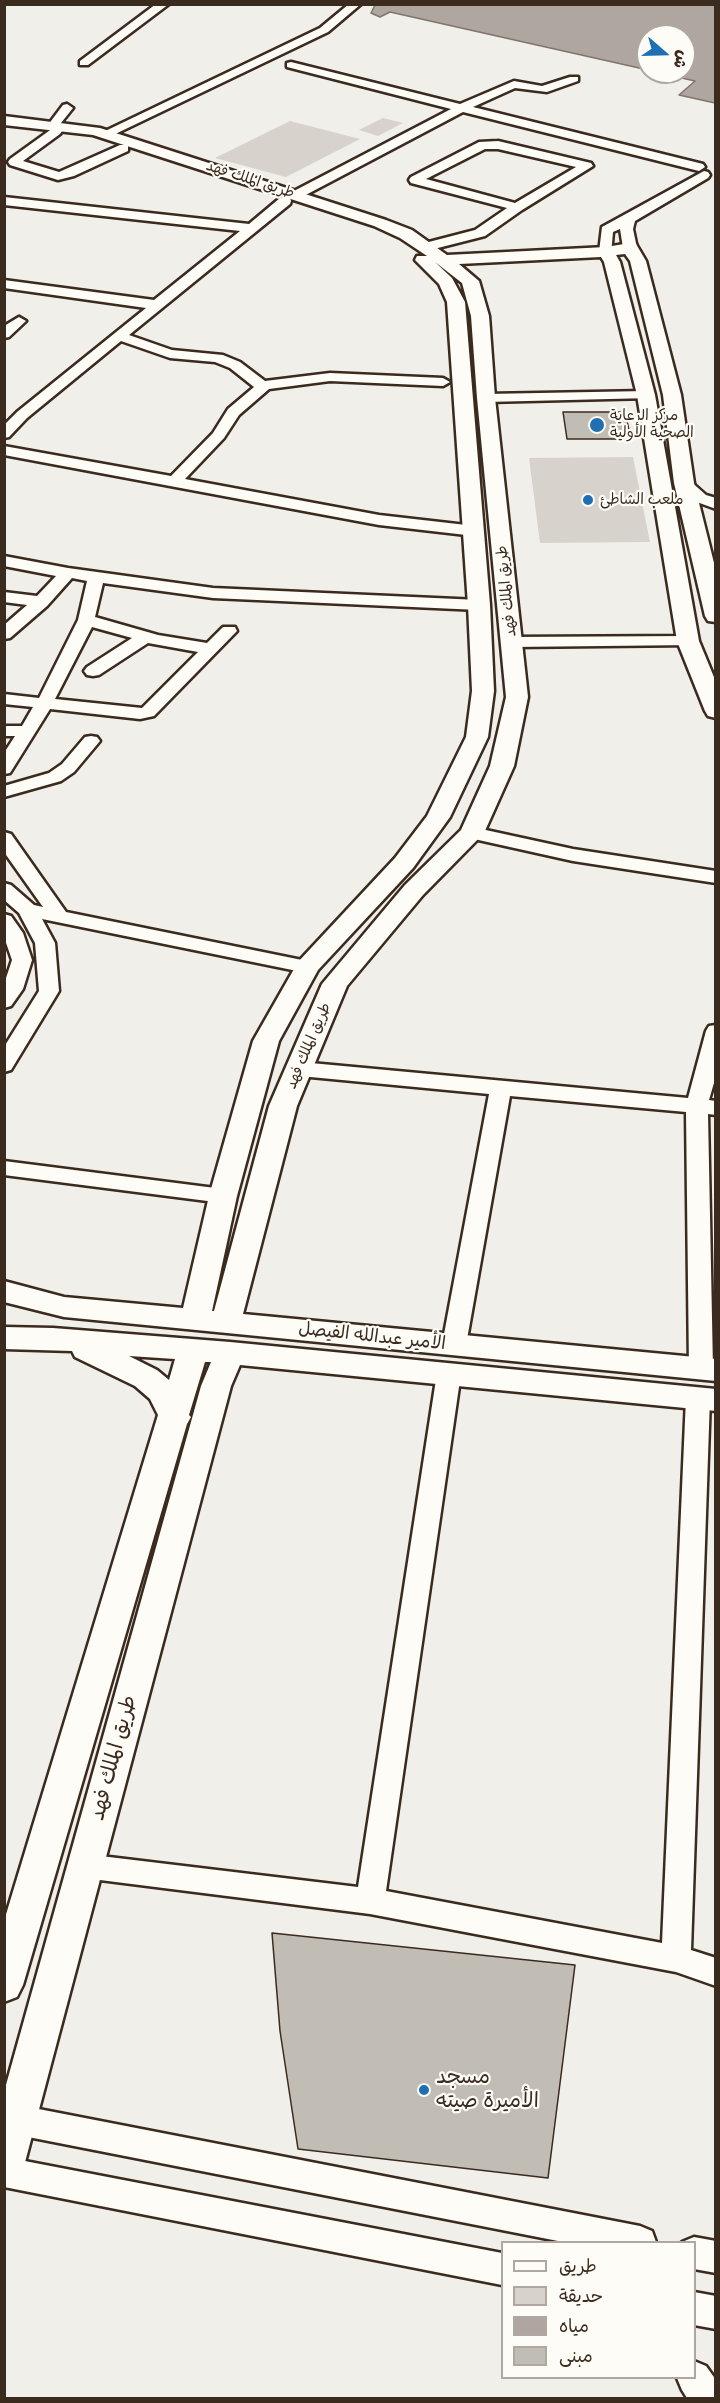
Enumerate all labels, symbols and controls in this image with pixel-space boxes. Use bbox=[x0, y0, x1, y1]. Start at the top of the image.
north arrow bbox=[636, 24, 696, 84]
text: ش bbox=[665, 46, 698, 73]
street label: طريق الملك فهد bbox=[204, 157, 296, 203]
place label: مركز الرعاية الصحية الأولية bbox=[610, 407, 694, 442]
marker: مركز الرعاية الصحية الأولية bbox=[588, 416, 606, 434]
place label: ملعب الشاطئ bbox=[600, 491, 683, 509]
marker: ملعب الشاطئ bbox=[581, 493, 595, 507]
street label: طريق الملك فهد bbox=[493, 544, 521, 638]
street label: طريق الملك فهد bbox=[283, 1000, 335, 1092]
street label: الأمير عبدالله الفيصل bbox=[297, 1319, 447, 1355]
street label: طريق الملك فهد bbox=[85, 1693, 143, 1823]
place label: مسجد الأميرة صيته bbox=[436, 2065, 539, 2115]
marker: مسجد الأميرة صيته bbox=[417, 2083, 431, 2097]
legend bbox=[501, 2241, 696, 2379]
text: طريق bbox=[559, 2250, 597, 2282]
text: حديقة bbox=[559, 2280, 603, 2312]
text: مياه bbox=[559, 2310, 589, 2342]
text: مبنى bbox=[559, 2340, 593, 2372]

